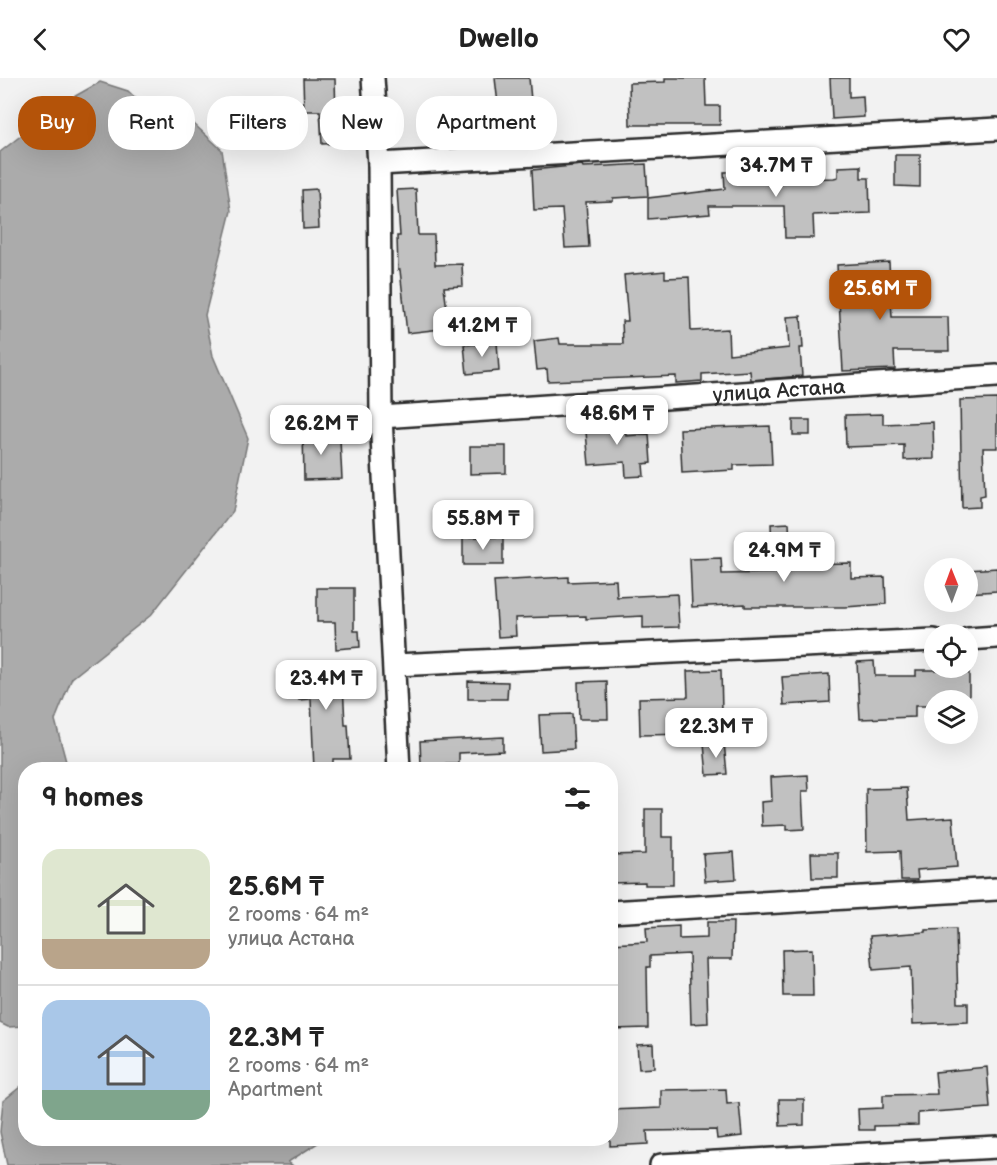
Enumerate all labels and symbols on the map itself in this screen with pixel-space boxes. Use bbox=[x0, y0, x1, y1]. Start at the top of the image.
pin: 34.7M ₸ bbox=[721, 147, 831, 198]
pin: 25.6M ₸ bbox=[825, 270, 935, 321]
pin: 41.2M ₸ bbox=[427, 307, 537, 358]
street label: улица Астана bbox=[712, 374, 847, 407]
pin: 48.6M ₸ bbox=[562, 395, 672, 446]
pin: 26.2M ₸ bbox=[266, 405, 376, 456]
pin: 55.8M ₸ bbox=[428, 500, 538, 551]
pin: 24.9M ₸ bbox=[729, 532, 839, 583]
north arrow bbox=[924, 558, 978, 612]
pin: 23.4M ₸ bbox=[271, 660, 381, 711]
pin: 22.3M ₸ bbox=[661, 708, 771, 759]

